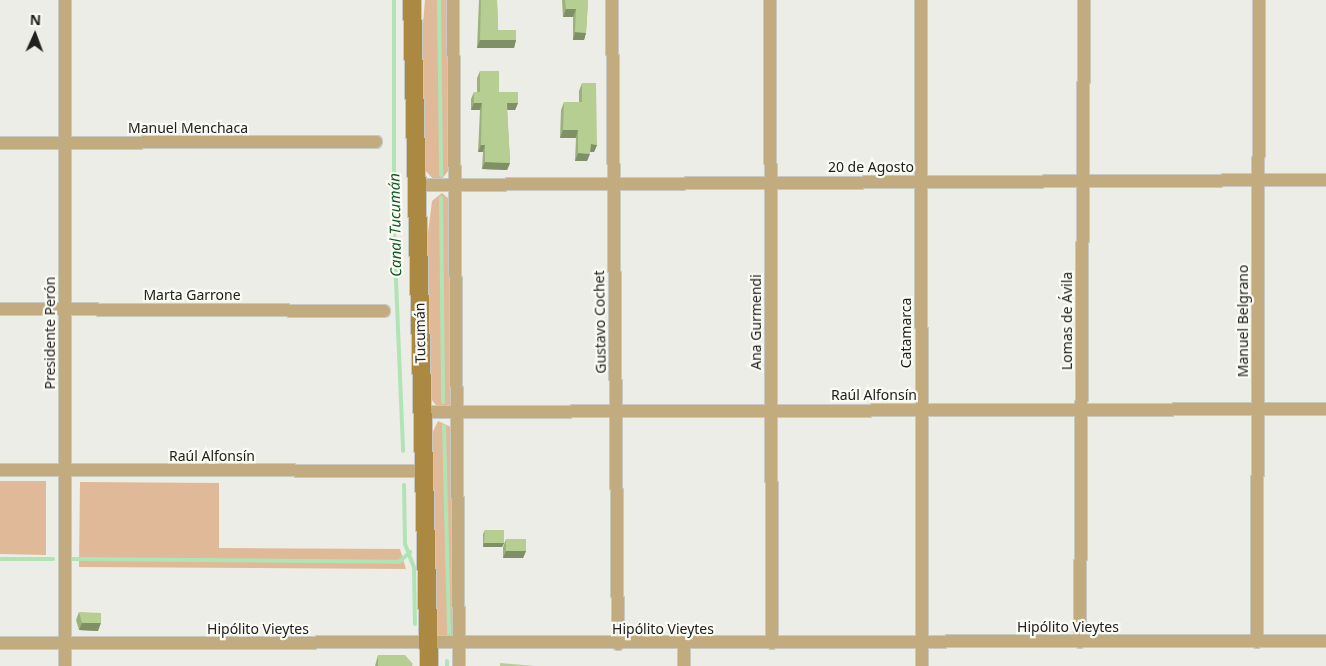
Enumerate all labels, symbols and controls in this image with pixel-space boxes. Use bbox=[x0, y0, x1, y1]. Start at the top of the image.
north arrow bbox=[10, 10, 60, 60]
text: N bbox=[30, 10, 42, 29]
street label: Manuel Menchaca bbox=[128, 120, 248, 136]
street label: 20 de Agosto bbox=[828, 159, 914, 175]
water label: Canal Tucumán bbox=[385, 173, 405, 277]
street label: Manuel Belgrano bbox=[1235, 265, 1251, 377]
street label: Gustavo Cochet bbox=[591, 270, 609, 374]
street label: Lomas de Ávila bbox=[1059, 272, 1075, 370]
street label: Ana Gurmendi bbox=[748, 274, 764, 370]
street label: Presidente Perón bbox=[42, 277, 58, 389]
street label: Marta Garrone bbox=[143, 287, 241, 303]
street label: Catamarca bbox=[898, 298, 914, 368]
street label: Tucumán bbox=[411, 303, 429, 363]
street label: Raúl Alfonsín bbox=[831, 387, 917, 403]
street label: Raúl Alfonsín bbox=[169, 448, 255, 464]
street label: Hipólito Vieytes bbox=[1017, 619, 1119, 635]
street label: Hipólito Vieytes bbox=[207, 621, 309, 637]
street label: Hipólito Vieytes bbox=[612, 621, 714, 637]

